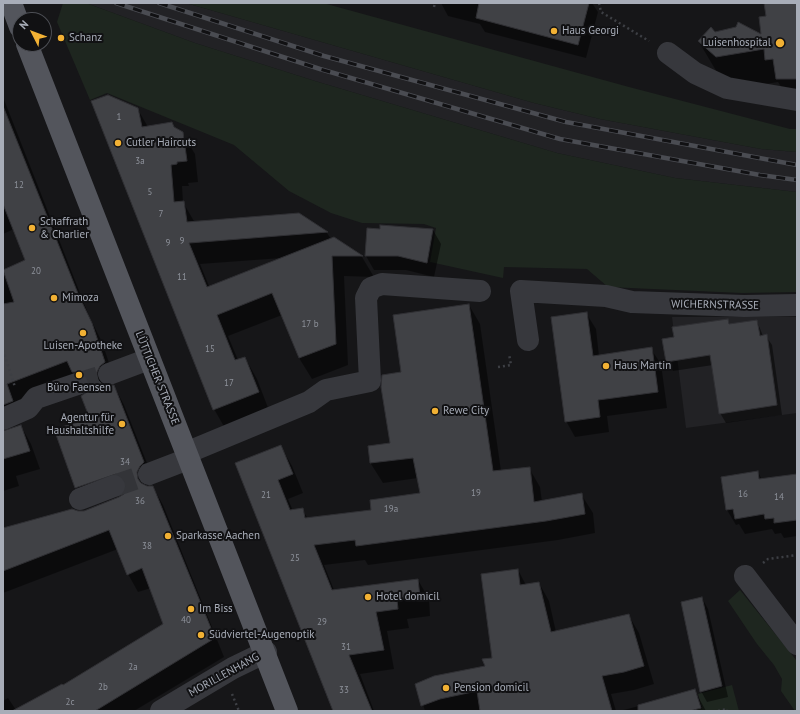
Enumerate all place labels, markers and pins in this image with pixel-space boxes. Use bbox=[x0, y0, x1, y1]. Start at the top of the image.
place label: Haus Georgi bbox=[562, 24, 619, 38]
marker: Haus Georgi bbox=[549, 26, 559, 36]
place label: Schanz bbox=[69, 31, 102, 45]
marker: Schanz bbox=[56, 33, 66, 43]
place label: Luisenhospital bbox=[703, 36, 771, 50]
marker: Luisenhospital bbox=[774, 37, 786, 49]
place label: Cutler Haircuts bbox=[126, 136, 196, 150]
marker: Cutler Haircuts bbox=[113, 138, 123, 148]
place label: Schaffrath & Charlier bbox=[40, 215, 89, 241]
marker: Schaffrath & Charlier bbox=[27, 223, 37, 233]
place label: Mimoza bbox=[62, 291, 99, 305]
marker: Mimoza bbox=[49, 293, 59, 303]
marker: Luisen-Apotheke bbox=[78, 328, 88, 338]
place label: Luisen-Apotheke bbox=[44, 339, 122, 353]
place label: Haus Martin bbox=[614, 359, 671, 373]
marker: Haus Martin bbox=[601, 361, 611, 371]
marker: Büro Faensen bbox=[74, 370, 84, 380]
place label: Büro Faensen bbox=[47, 381, 111, 395]
place label: Rewe City bbox=[443, 404, 489, 418]
marker: Rewe City bbox=[430, 406, 440, 416]
place label: Agentur für Haushaltshilfe bbox=[46, 411, 114, 437]
marker: Agentur für Haushaltshilfe bbox=[117, 419, 127, 429]
place label: Sparkasse Aachen bbox=[176, 529, 260, 543]
marker: Sparkasse Aachen bbox=[163, 531, 173, 541]
place label: Hotel domicil bbox=[376, 590, 439, 604]
marker: Hotel domicil bbox=[363, 592, 373, 602]
place label: Im Biss bbox=[199, 602, 233, 616]
marker: Im Biss bbox=[186, 604, 196, 614]
place label: Südviertel-Augenoptik bbox=[209, 628, 315, 642]
marker: Südviertel-Augenoptik bbox=[196, 630, 206, 640]
place label: Pension domicil bbox=[454, 681, 529, 695]
marker: Pension domicil bbox=[441, 683, 451, 693]

